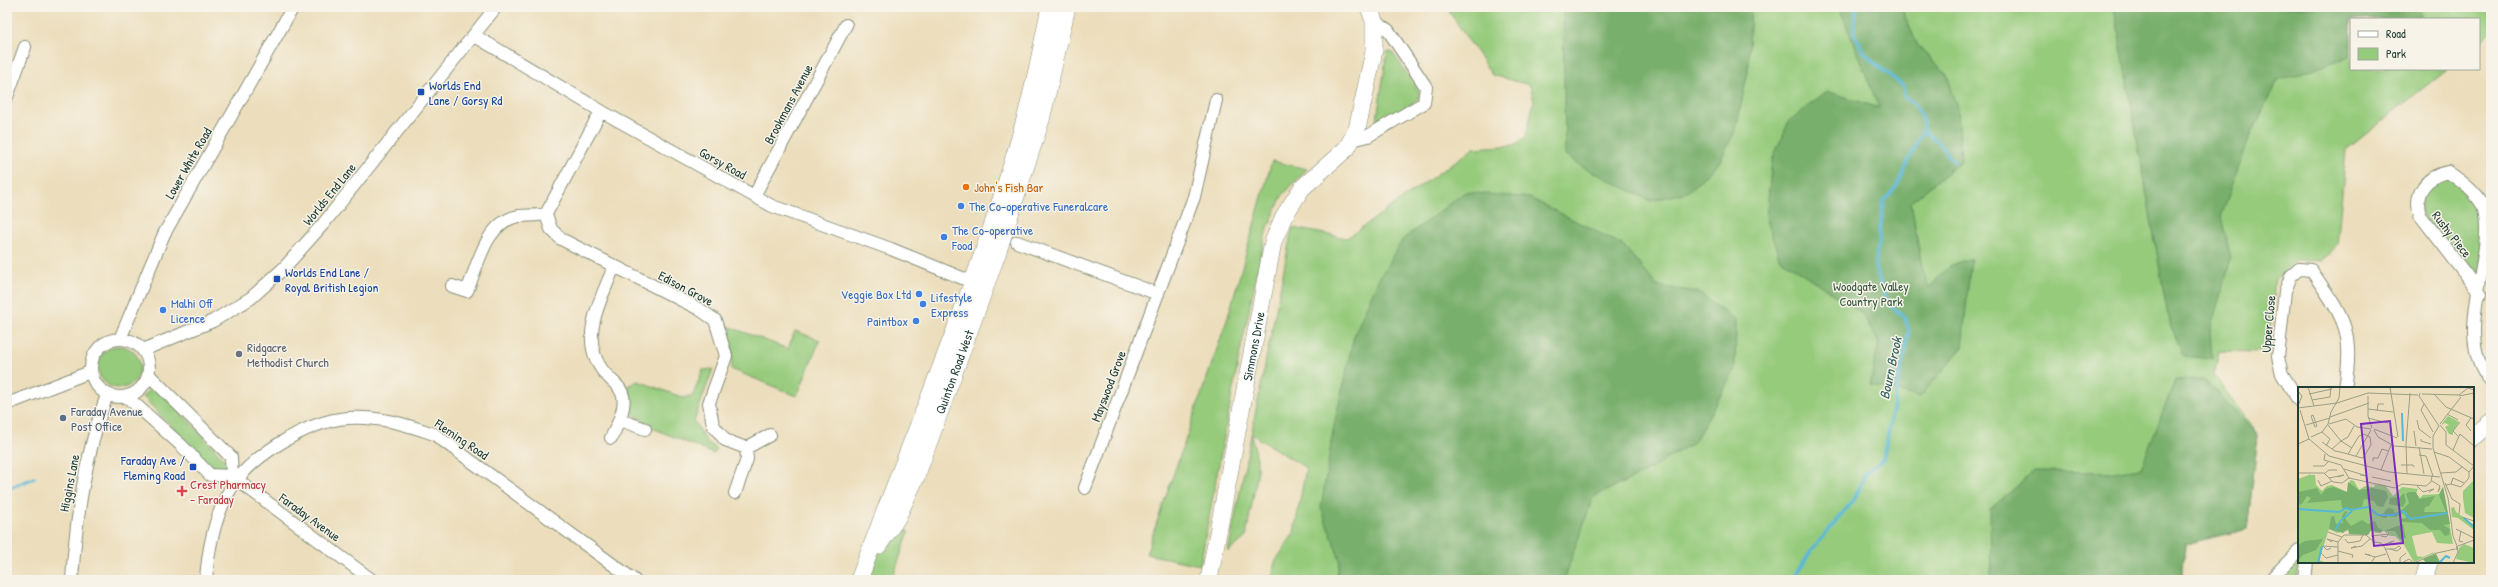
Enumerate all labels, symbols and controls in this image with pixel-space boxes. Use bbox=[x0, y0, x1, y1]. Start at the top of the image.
legend bbox=[2350, 18, 2480, 70]
text: Road bbox=[2386, 25, 2406, 42]
text: Park bbox=[2386, 45, 2406, 62]
street label: Brookmans Avenue bbox=[759, 61, 817, 147]
place label: Worlds End Lane / Gorsy Rd bbox=[429, 76, 502, 109]
marker: Worlds End Lane / Gorsy Rd bbox=[416, 87, 426, 97]
street label: Lower White Road bbox=[160, 124, 216, 202]
street label: Gorsy Road bbox=[696, 143, 750, 183]
street label: Worlds End Lane bbox=[298, 159, 360, 229]
place label: John's Fish Bar bbox=[974, 178, 1043, 196]
marker: John's Fish Bar bbox=[961, 182, 971, 192]
place label: The Co-operative Funeralcare bbox=[969, 197, 1108, 215]
marker: The Co-operative Funeralcare bbox=[956, 201, 966, 211]
street label: Rushy Piece bbox=[2428, 207, 2476, 261]
place label: The Co-operative Food bbox=[951, 221, 1033, 254]
marker: The Co-operative Food bbox=[939, 232, 949, 242]
place label: Worlds End Lane / Royal British Legion bbox=[285, 263, 378, 296]
street label: Edison Grove bbox=[655, 266, 717, 310]
marker: Worlds End Lane / Royal British Legion bbox=[272, 274, 282, 284]
park label: Woodgate Valley Country Park bbox=[1833, 277, 1909, 310]
place label: Veggie Box Ltd bbox=[841, 285, 911, 303]
place label: Lifestyle Express bbox=[931, 288, 972, 321]
marker: Veggie Box Ltd bbox=[914, 289, 924, 299]
place label: Malhi Off Licence bbox=[171, 294, 213, 327]
street label: Upper Close bbox=[2257, 295, 2279, 353]
marker: Lifestyle Express bbox=[918, 299, 928, 309]
marker: Malhi Off Licence bbox=[158, 305, 168, 315]
street label: Simmons Drive bbox=[1238, 310, 1269, 382]
place label: Paintbox bbox=[867, 312, 908, 330]
marker: Paintbox bbox=[911, 316, 921, 326]
street label: Quinton Road West bbox=[931, 327, 978, 416]
water label: Bourn Brook bbox=[1874, 334, 1906, 401]
place label: Ridgacre Methodist Church bbox=[247, 338, 329, 371]
street label: Mayswood Grove bbox=[1086, 348, 1130, 424]
marker: Ridgacre Methodist Church bbox=[234, 349, 244, 359]
inset map bbox=[2298, 387, 2474, 563]
place label: Faraday Avenue Post Office bbox=[70, 402, 143, 435]
marker: Faraday Avenue Post Office bbox=[58, 413, 68, 423]
street label: Fleming Road bbox=[431, 414, 492, 464]
place label: Faraday Ave / Fleming Road bbox=[120, 451, 185, 484]
street label: Higgins Lane bbox=[55, 453, 83, 513]
marker: Faraday Ave / Fleming Road bbox=[188, 462, 198, 472]
place label: Crest Pharmacy - Faraday bbox=[190, 475, 267, 508]
marker: Crest Pharmacy - Faraday bbox=[177, 486, 187, 496]
street label: Faraday Avenue bbox=[275, 488, 344, 545]

